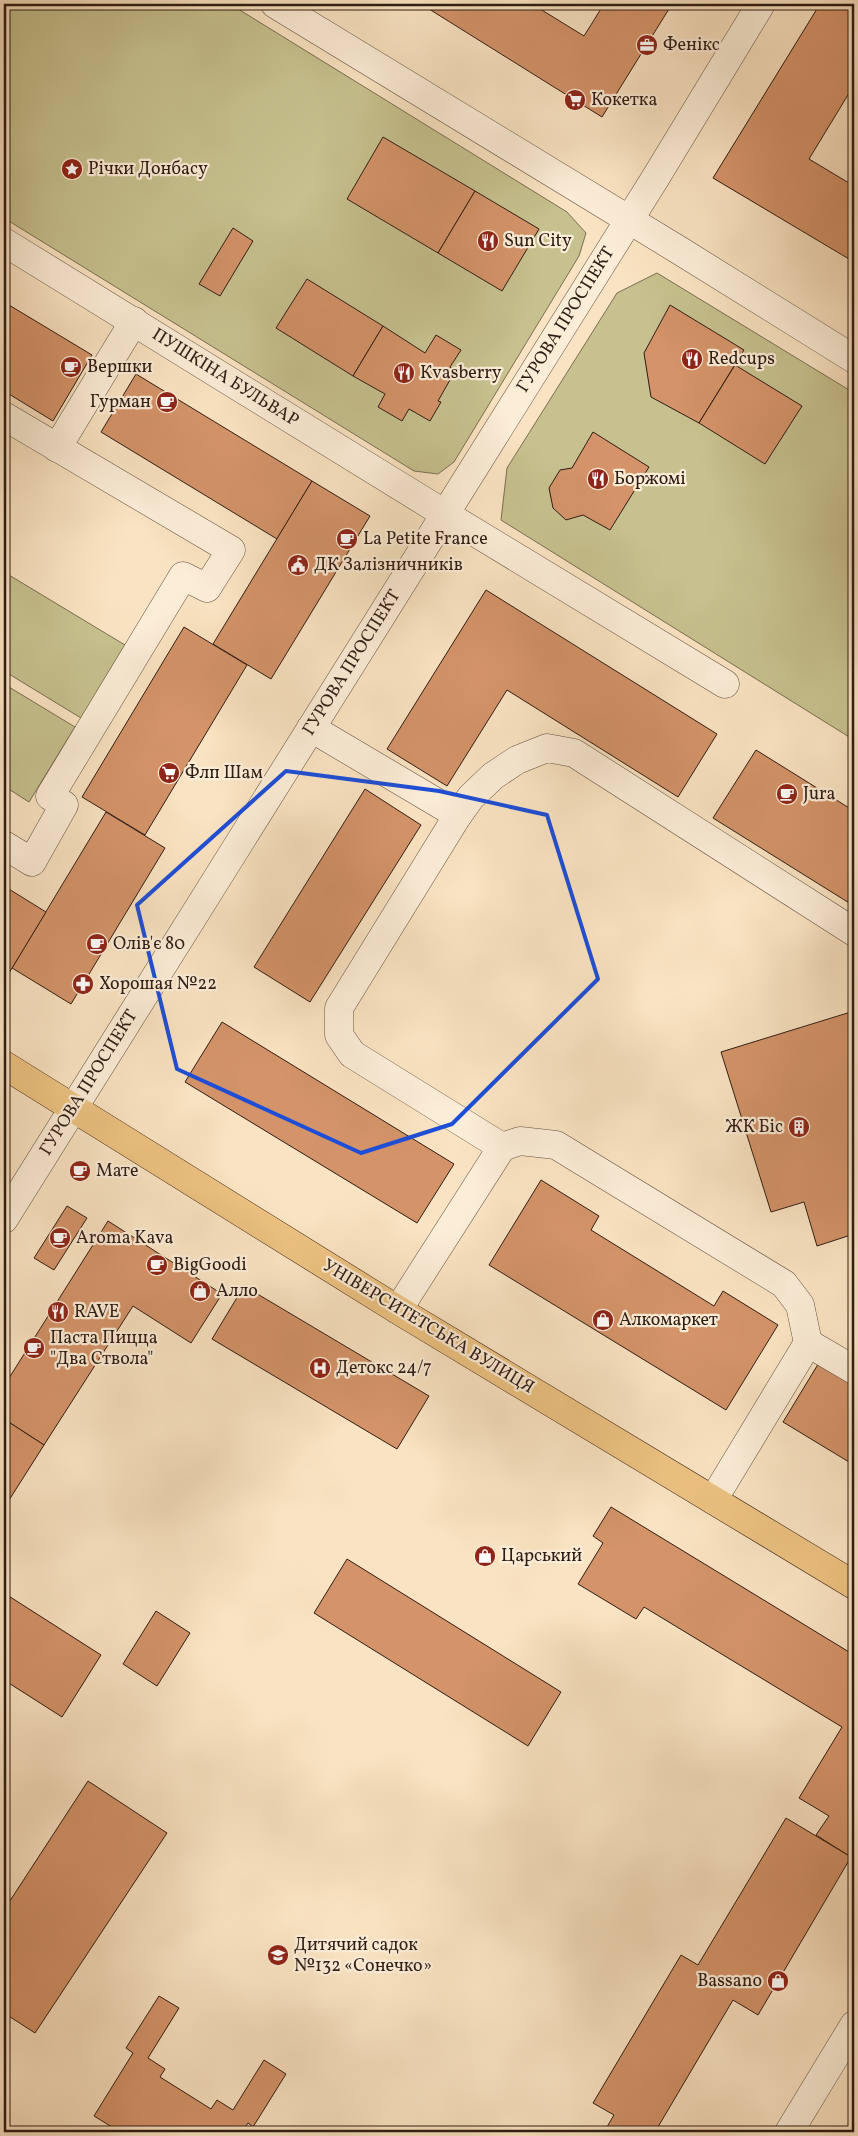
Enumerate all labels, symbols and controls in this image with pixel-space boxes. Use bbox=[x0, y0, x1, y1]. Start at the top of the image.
office icon: Фенiкс bbox=[635, 33, 659, 57]
place label: Фенiкс bbox=[663, 33, 720, 58]
supermarket icon: Кокетка bbox=[563, 88, 587, 112]
place label: Кокетка bbox=[591, 88, 657, 113]
place icon: Річки Донбасу bbox=[60, 157, 84, 181]
place label: Річки Донбасу bbox=[88, 157, 208, 182]
restaurant icon: Sun City bbox=[476, 229, 500, 253]
place label: Sun City bbox=[504, 229, 572, 254]
street label: ГУРОВА ПРОСПЕКТ bbox=[511, 242, 621, 398]
street label: ПУШКІНА БУЛЬВАР bbox=[147, 323, 303, 433]
restaurant icon: Redcups bbox=[680, 347, 704, 371]
place label: Redcups bbox=[708, 347, 775, 372]
cafe icon: Вершки bbox=[59, 355, 83, 379]
place label: Вершки bbox=[87, 355, 153, 380]
restaurant icon: Кvasberry bbox=[392, 361, 416, 385]
place label: Кvasberry bbox=[420, 361, 502, 386]
place label: Гурман bbox=[90, 390, 151, 415]
cafe icon: Гурман bbox=[155, 390, 179, 414]
restaurant icon: Боржомi bbox=[586, 467, 610, 491]
place label: Боржомi bbox=[614, 467, 686, 492]
cafe icon: La Petite France bbox=[335, 527, 359, 551]
place label: La Petite France bbox=[363, 527, 488, 552]
public building icon: ДК Залізничників bbox=[286, 553, 310, 577]
place label: ДК Залізничників bbox=[314, 553, 463, 578]
street label: ГУРОВА ПРОСПЕКТ bbox=[297, 585, 407, 741]
supermarket icon: Флп Шам bbox=[157, 761, 181, 785]
place label: Флп Шам bbox=[185, 761, 263, 786]
cafe icon: Jura bbox=[775, 782, 799, 806]
place label: Jura bbox=[803, 782, 836, 807]
cafe icon: Олів'є 80 bbox=[85, 932, 109, 956]
place label: Олів'є 80 bbox=[113, 932, 185, 957]
pharmacy icon: Хорошая №22 bbox=[71, 972, 95, 996]
place label: Хорошая №22 bbox=[99, 972, 217, 997]
street label: ГУРОВА ПРОСПЕКТ bbox=[34, 1005, 144, 1161]
place label: ЖК Біс bbox=[725, 1115, 783, 1140]
building icon: ЖК Біс bbox=[787, 1115, 811, 1139]
cafe icon: Мате bbox=[68, 1159, 92, 1183]
place label: Мате bbox=[96, 1159, 138, 1184]
cafe icon: Aroma Kava bbox=[48, 1226, 72, 1250]
place label: Aroma Kava bbox=[76, 1226, 173, 1251]
cafe icon: BigGoodi bbox=[145, 1253, 169, 1277]
place label: BigGoodi bbox=[173, 1253, 247, 1278]
street label: УНІВЕРСИТЕТСЬКА ВУЛИЦЯ bbox=[317, 1254, 539, 1400]
shop icon: Алло bbox=[188, 1279, 212, 1303]
place label: Алло bbox=[216, 1279, 258, 1304]
restaurant icon: RAVE bbox=[46, 1300, 70, 1324]
place label: RAVE bbox=[74, 1300, 120, 1325]
shop icon: Алкомаркет bbox=[591, 1308, 615, 1332]
place label: Алкомаркет bbox=[619, 1308, 718, 1333]
place label: Паста Пицца "Два Ствола" bbox=[50, 1326, 158, 1372]
cafe icon: Паста Пицца "Два Ствола" bbox=[22, 1336, 46, 1360]
hospital icon: Детокс 24/7 bbox=[308, 1356, 332, 1380]
place label: Детокс 24/7 bbox=[336, 1356, 432, 1381]
shop icon: Царський bbox=[473, 1544, 497, 1568]
place label: Царський bbox=[501, 1544, 582, 1569]
place label: Дитячий садок №132 «Сонечко» bbox=[294, 1933, 432, 1979]
school or university icon: Дитячий садок №132 «Сонечко» bbox=[266, 1943, 290, 1967]
place label: Bassano bbox=[697, 1969, 762, 1994]
shop icon: Bassano bbox=[766, 1969, 790, 1993]

